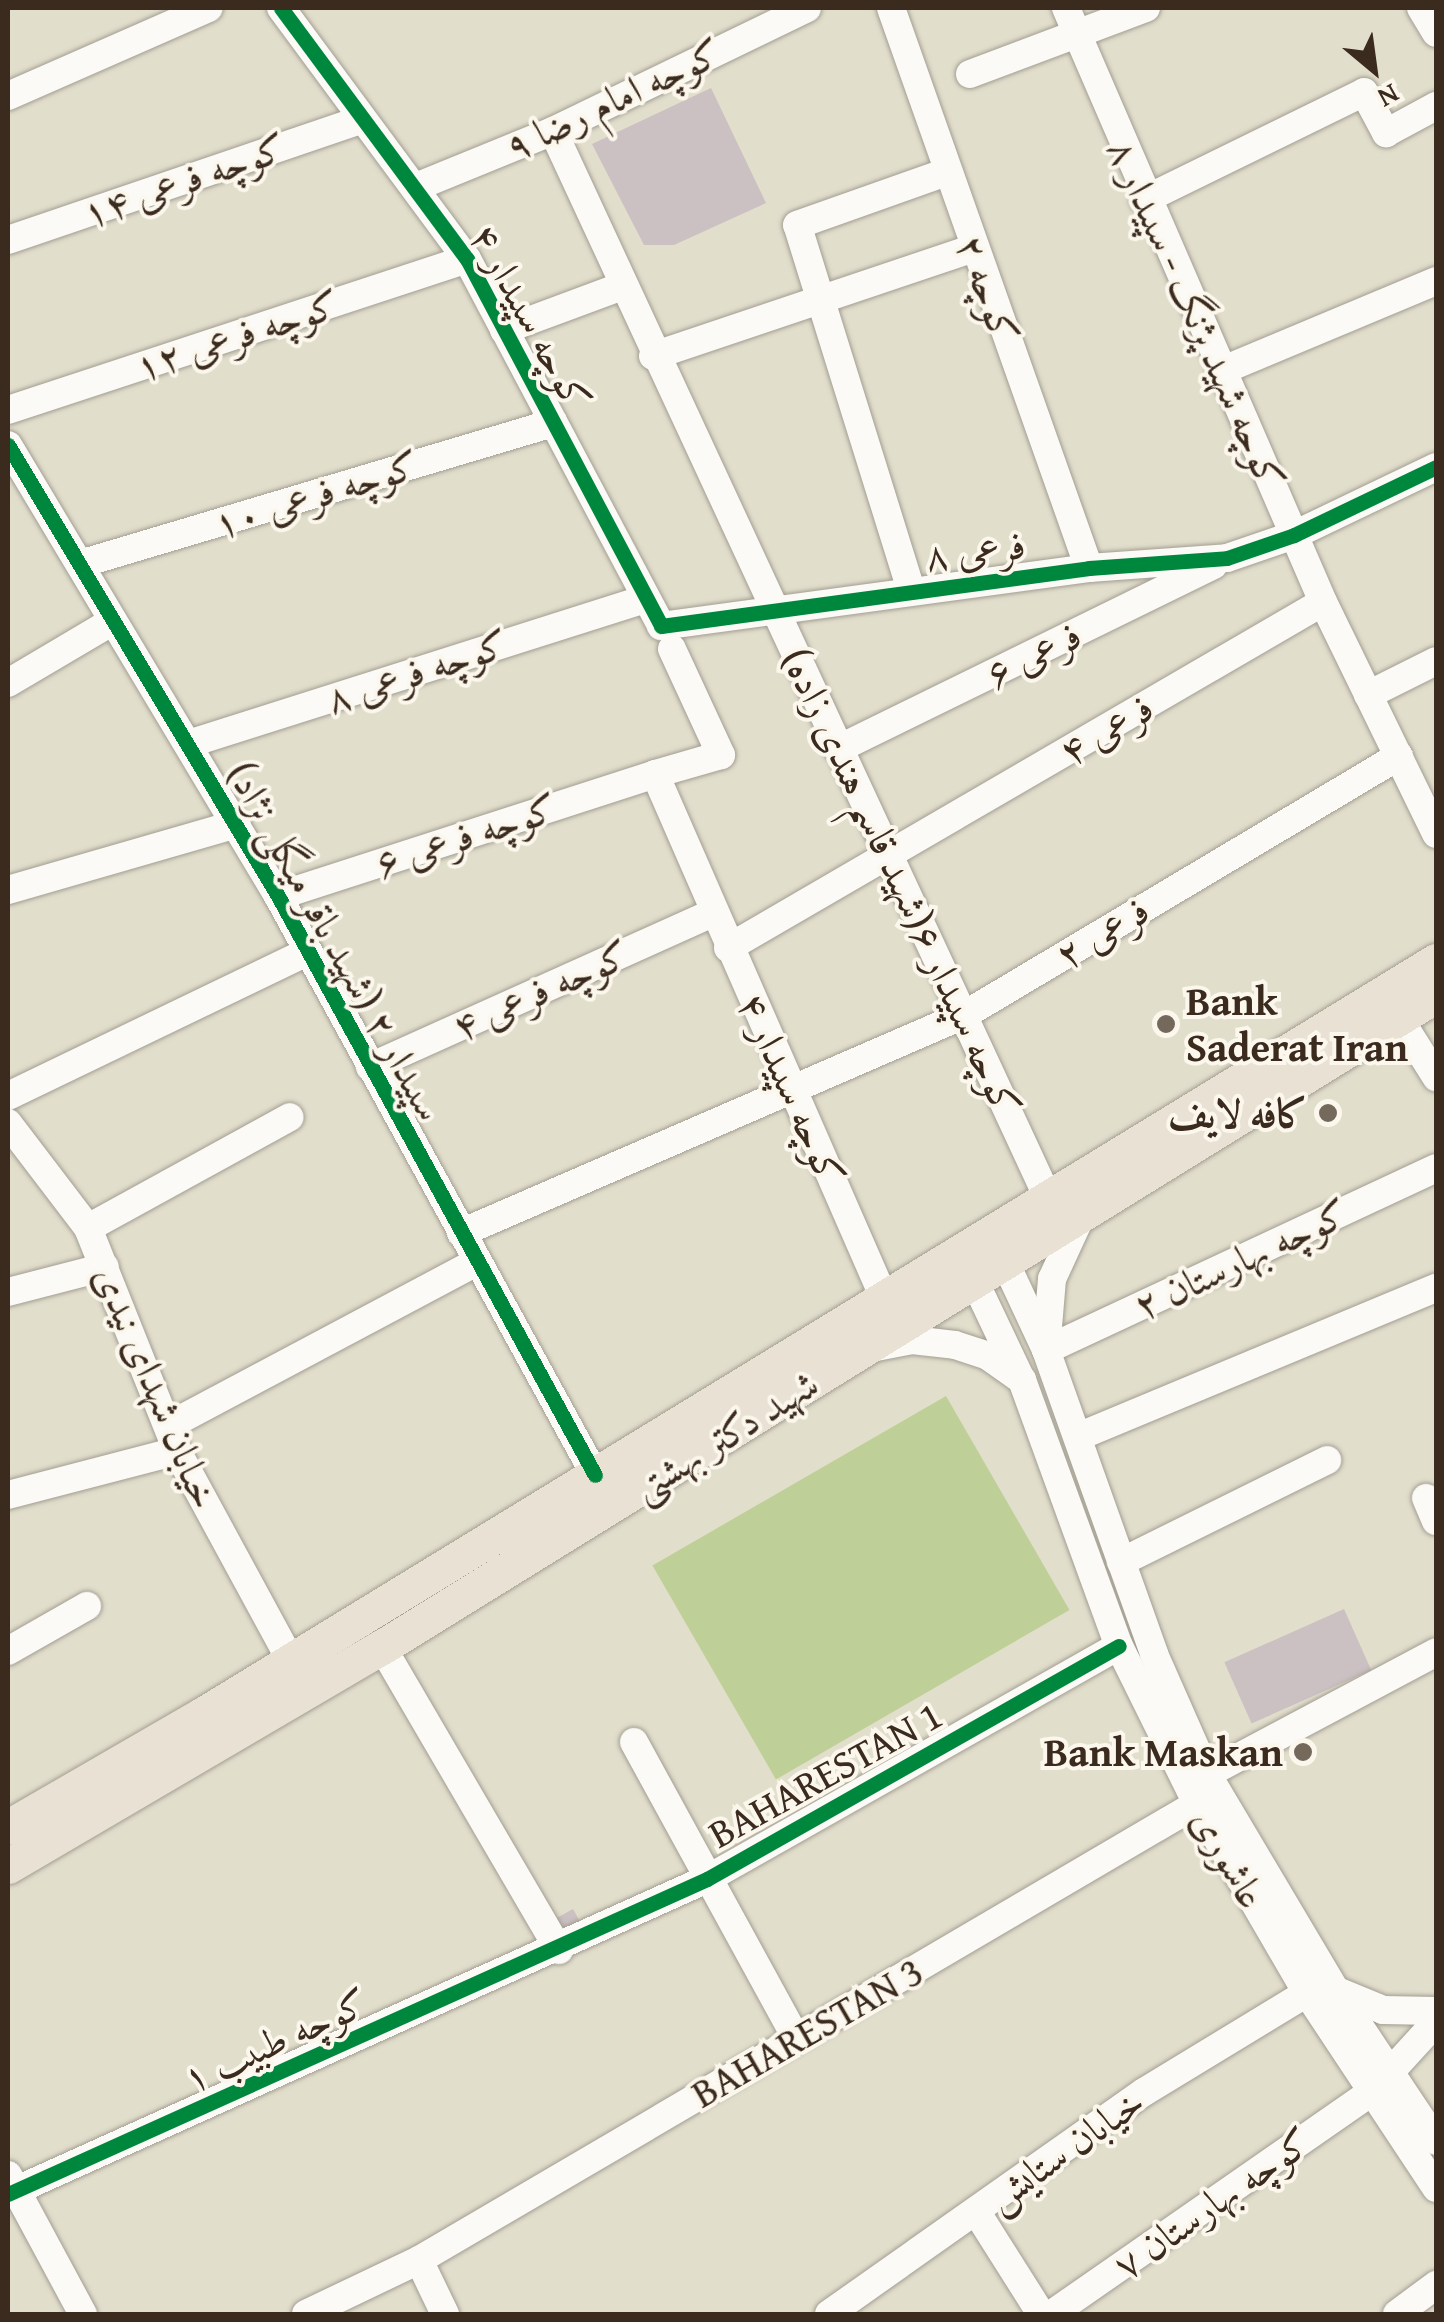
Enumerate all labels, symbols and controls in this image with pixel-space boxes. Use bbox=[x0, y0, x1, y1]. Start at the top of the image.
north arrow bbox=[1324, 20, 1424, 120]
street label: کوچه امام رضا ۹ bbox=[497, 28, 729, 170]
text: N bbox=[1371, 74, 1407, 119]
street label: کوچه فرعی ۱۴ bbox=[76, 123, 292, 237]
street label: کوچه شهید پژنگ - سپیدار ۸ bbox=[1098, 131, 1296, 497]
street label: کوچه سپیدار ۴ bbox=[460, 215, 602, 419]
street label: کوچه ۲ bbox=[946, 228, 1030, 350]
street label: کوچه فرعی ۱۲ bbox=[129, 279, 345, 391]
street label: کوچه فرعی ۱۰ bbox=[207, 440, 425, 548]
street label: فرعی ۸ bbox=[922, 520, 1028, 580]
street label: فرعی ۶ bbox=[977, 610, 1089, 698]
street label: کوچه فرعی ۸ bbox=[320, 619, 514, 723]
street label: کوچه سپیدار ۶(شهید قاسم هندی زاده) bbox=[772, 640, 1032, 1124]
street label: فرعی ۴ bbox=[1050, 683, 1162, 775]
street label: سپیدار ۲ (شهید باقر میگلی نژاد) bbox=[217, 753, 455, 1129]
street label: کوچه فرعی ۶ bbox=[369, 783, 563, 887]
street label: فرعی ۲ bbox=[1047, 886, 1157, 978]
street label: کوچه فرعی ۴ bbox=[445, 930, 637, 1050]
place label: Bank Saderat Iran bbox=[1186, 977, 1408, 1071]
street label: کوچه سپیدار ۴ bbox=[728, 985, 856, 1193]
marker: Bank Saderat Iran bbox=[1155, 1013, 1177, 1035]
place label: کافه لایف bbox=[1168, 1089, 1308, 1137]
marker: کافه لایف bbox=[1317, 1102, 1339, 1124]
street label: کوچه بهارستان ۲ bbox=[1126, 1188, 1356, 1330]
street label: خیابان شهدای نیدی bbox=[84, 1258, 230, 1516]
street label: شهید دکتر بهشتی bbox=[623, 1359, 827, 1511]
street label: BAHARESTAN 1 bbox=[700, 1690, 950, 1858]
place label: Bank Maskan bbox=[1044, 1728, 1283, 1776]
marker: Bank Maskan bbox=[1292, 1741, 1314, 1763]
street label: عاشوری bbox=[1181, 1799, 1277, 1917]
street label: BAHARESTAN 3 bbox=[683, 1946, 931, 2118]
street label: کوچه طبیب ۱ bbox=[175, 1978, 375, 2102]
street label: خیابان ستایش bbox=[977, 2077, 1153, 2221]
street label: کوچه بهارستان ۷ bbox=[1103, 2117, 1321, 2289]

